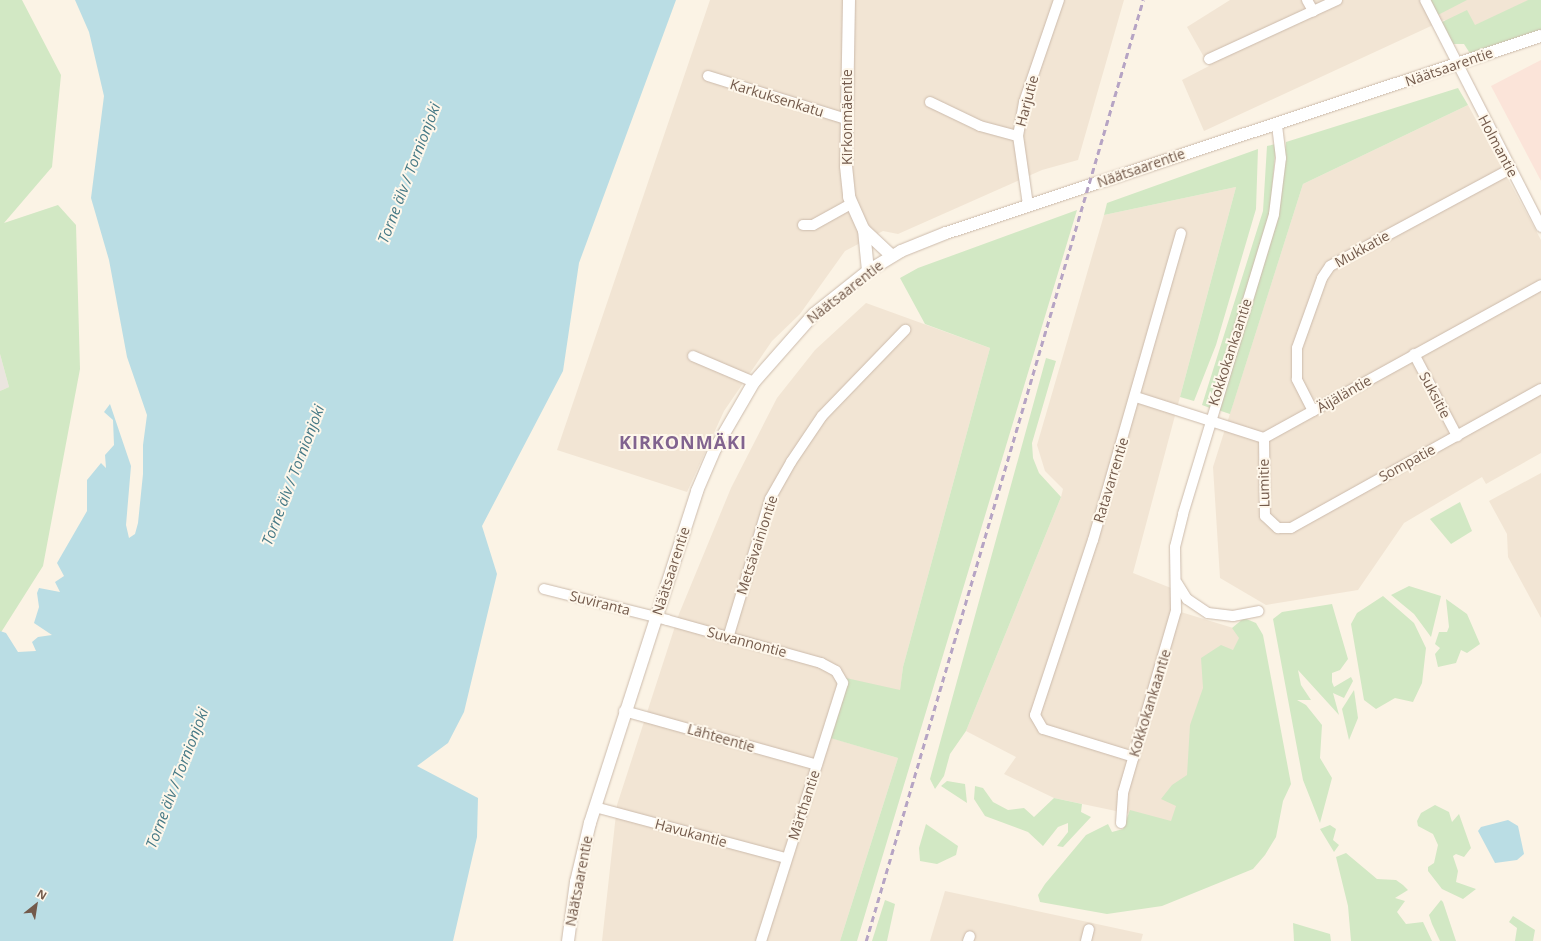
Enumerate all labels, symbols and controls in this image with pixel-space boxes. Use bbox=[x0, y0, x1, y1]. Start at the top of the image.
street label: Näätsaarentie bbox=[1403, 44, 1495, 90]
street label: Kirkonmäentie bbox=[839, 69, 855, 165]
street label: Harjutie bbox=[1012, 74, 1042, 128]
street label: Karkuksenkatu bbox=[728, 76, 826, 120]
water label: Torne älv / Tornionjoki bbox=[374, 100, 444, 246]
street label: Holmantie bbox=[1475, 112, 1521, 180]
street label: Näätsaarentie bbox=[1095, 145, 1187, 191]
street label: Mukkatie bbox=[1332, 227, 1392, 271]
street label: Näätsaarentie bbox=[804, 257, 886, 327]
street label: Kokkokankaantie bbox=[1205, 296, 1255, 408]
street label: Suksitie bbox=[1416, 369, 1454, 421]
street label: Äijäläntie bbox=[1314, 372, 1374, 416]
water label: Torne älv / Tornionjoki bbox=[258, 402, 328, 548]
district label: KIRKONMÄKI bbox=[619, 431, 747, 453]
street label: Ratavarrentie bbox=[1090, 435, 1132, 525]
street label: Sompatie bbox=[1376, 441, 1438, 485]
street label: Lumitie bbox=[1255, 458, 1273, 508]
street label: Metsävainiontie bbox=[733, 493, 781, 597]
street label: Näätsaarentie bbox=[649, 525, 693, 617]
street label: Suviranta bbox=[568, 587, 632, 619]
street label: Suvannontie bbox=[705, 623, 789, 661]
street label: Kokkokankaantie bbox=[1126, 647, 1174, 759]
water label: Torne älv / Tornionjoki bbox=[142, 705, 212, 851]
street label: Lähteentie bbox=[685, 720, 757, 756]
street label: Märthantie bbox=[785, 768, 823, 842]
street label: Havukantie bbox=[653, 815, 729, 851]
street label: Näätsaarentie bbox=[562, 834, 596, 928]
north arrow bbox=[16, 885, 56, 925]
text: N bbox=[35, 885, 50, 903]

